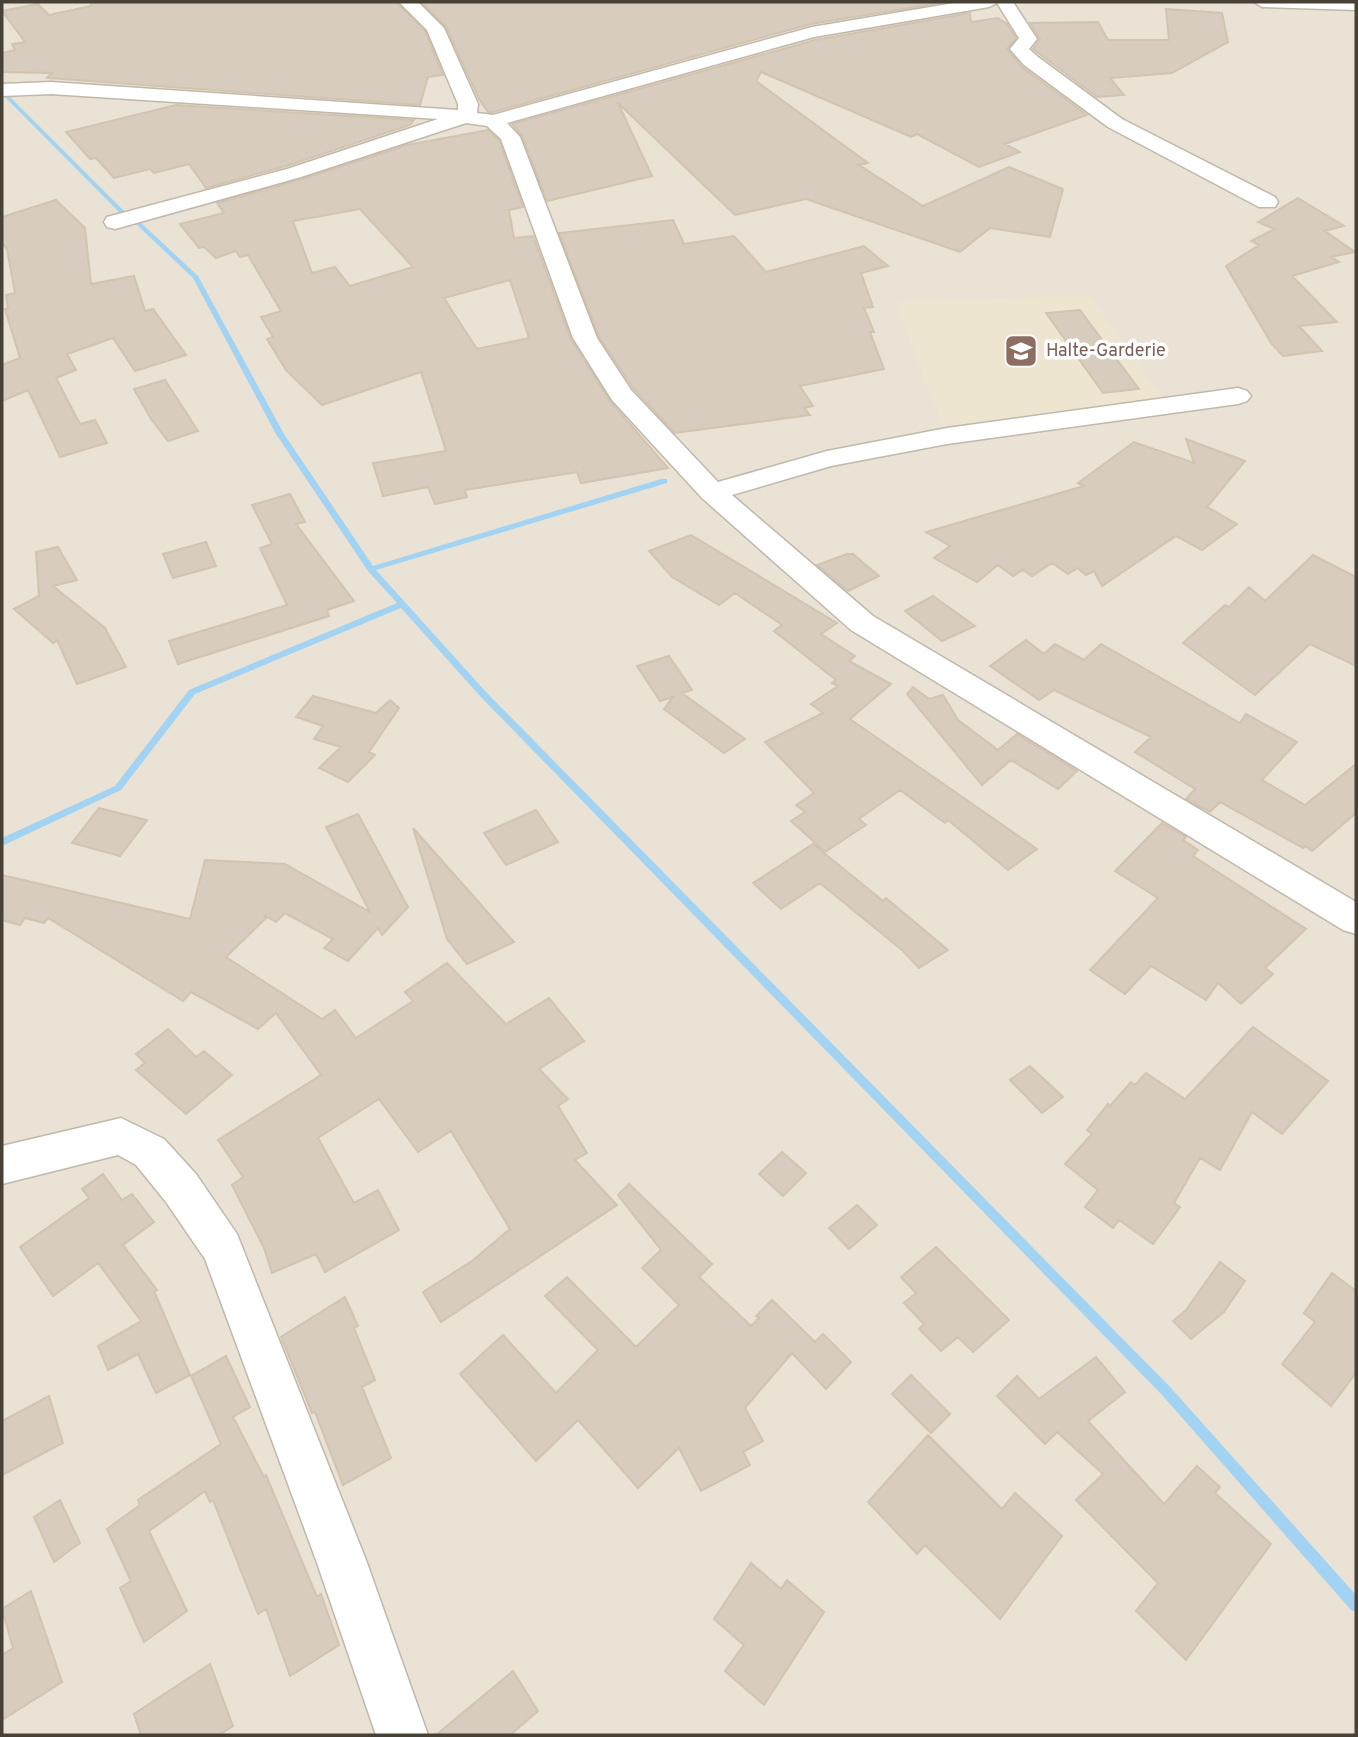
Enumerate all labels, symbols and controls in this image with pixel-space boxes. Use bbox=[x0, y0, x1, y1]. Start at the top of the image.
school or university icon: Halte-Garderie bbox=[1002, 332, 1040, 370]
place label: Halte-Garderie bbox=[1046, 340, 1166, 363]

